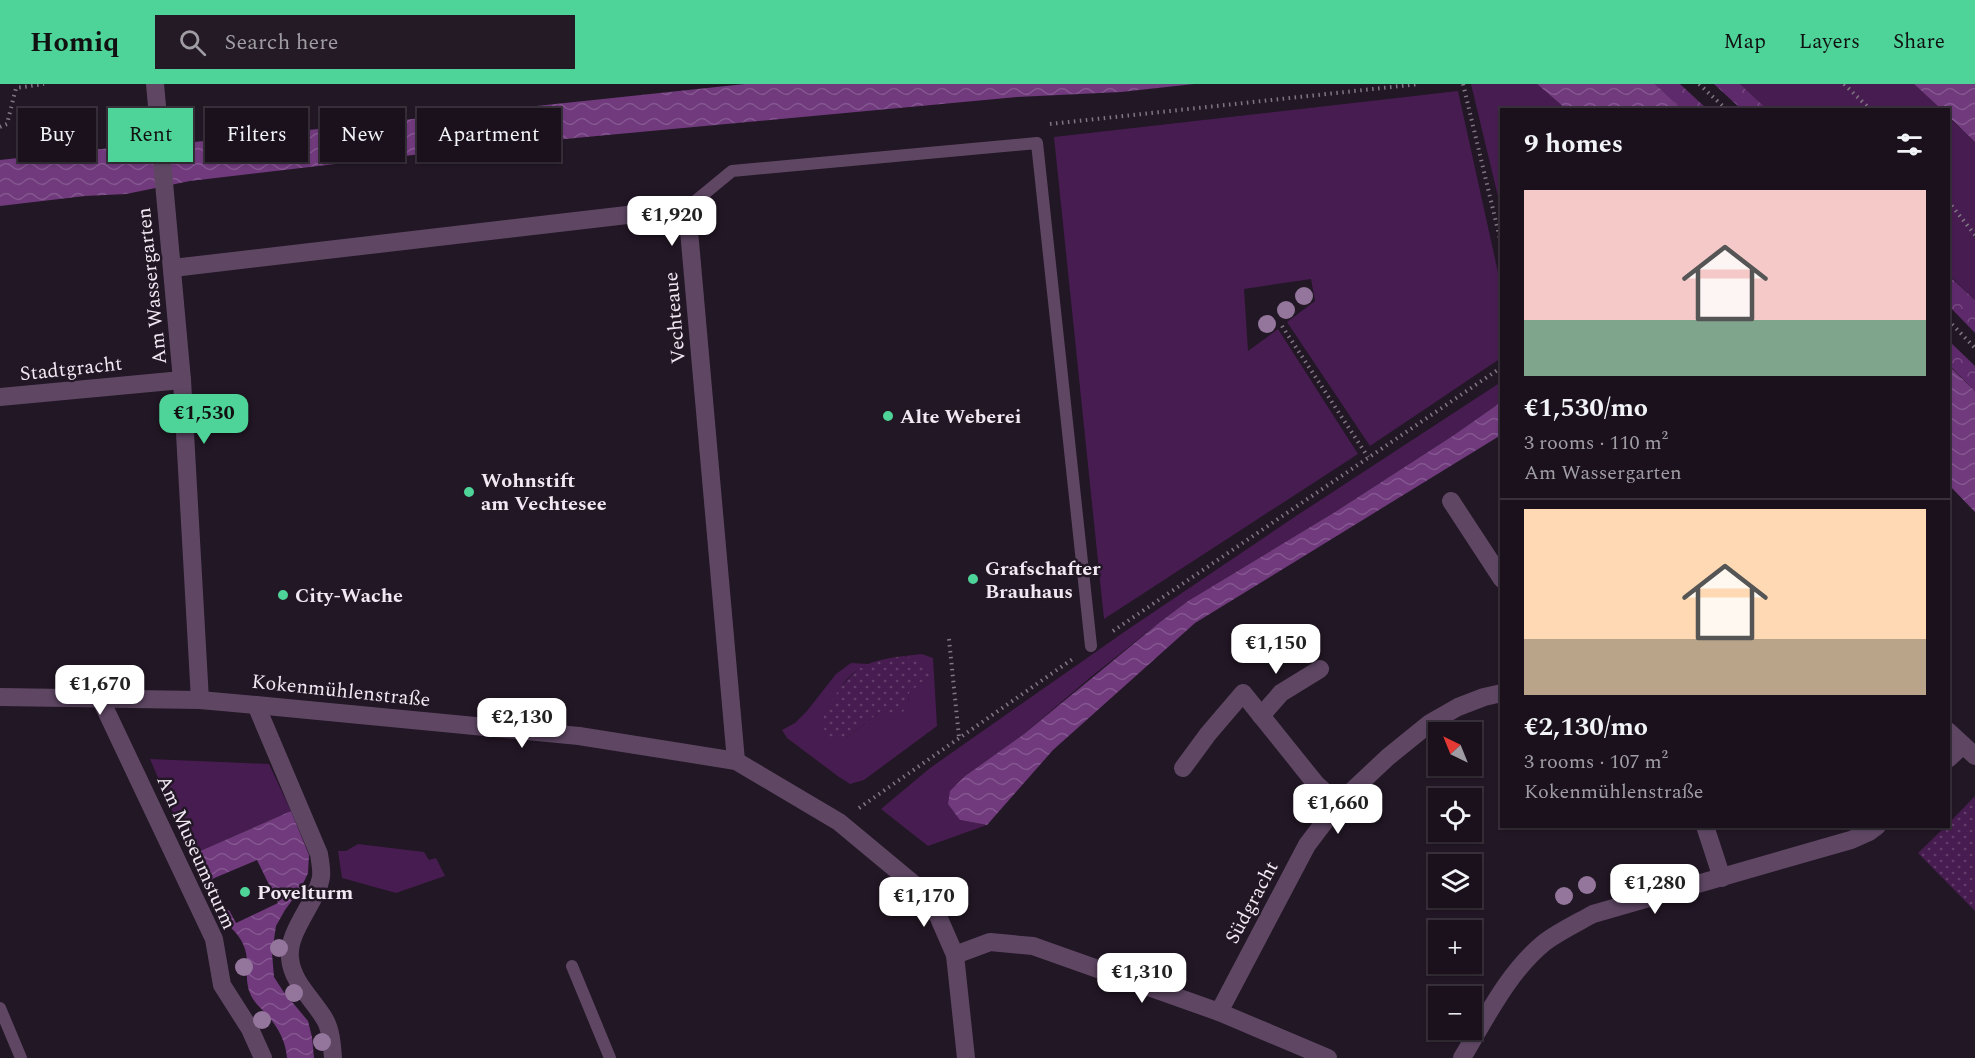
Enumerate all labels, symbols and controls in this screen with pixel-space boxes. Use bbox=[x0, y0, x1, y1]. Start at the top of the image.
search box bbox=[155, 15, 575, 69]
text: Homiq bbox=[30, 21, 119, 64]
icon: search bbox=[176, 26, 209, 59]
text: Search here bbox=[224, 26, 339, 59]
text: Map bbox=[1724, 26, 1766, 58]
text: Layers bbox=[1799, 26, 1860, 58]
text: Share bbox=[1893, 26, 1945, 58]
chip: Buy bbox=[18, 108, 96, 162]
chip: Rent bbox=[108, 108, 193, 162]
chip: Filters bbox=[205, 108, 308, 162]
chip: New bbox=[320, 108, 405, 162]
chip: Apartment bbox=[417, 108, 561, 162]
text: 9 homes bbox=[1524, 124, 1623, 164]
icon: filters bbox=[1893, 128, 1926, 161]
pin: €1,920 bbox=[623, 196, 721, 247]
text: €1,920 bbox=[641, 200, 703, 230]
street label: Am Wassergarten bbox=[129, 206, 175, 366]
icon: home bbox=[1671, 229, 1779, 337]
street label: Vechteaue bbox=[656, 271, 694, 365]
street label: Stadtgracht bbox=[18, 349, 124, 389]
text: €1,530/mo bbox=[1524, 388, 1648, 428]
pin: €1,530 bbox=[155, 394, 253, 445]
text: €1,530 bbox=[173, 398, 235, 428]
place label: Alte Weberei bbox=[900, 402, 1021, 432]
marker: Alte Weberei bbox=[881, 409, 895, 423]
text: 3 rooms · 110 m² bbox=[1524, 428, 1668, 458]
text: Am Wassergarten bbox=[1524, 458, 1682, 488]
place label: Wohnstift am Vechtesee bbox=[481, 466, 607, 519]
marker: Wohnstift am Vechtesee bbox=[462, 485, 476, 499]
icon: home bbox=[1671, 548, 1779, 656]
place label: Grafschafter Brauhaus bbox=[985, 554, 1101, 607]
marker: Grafschafter Brauhaus bbox=[966, 572, 980, 586]
place label: City-Wache bbox=[295, 581, 403, 611]
marker: City-Wache bbox=[276, 588, 290, 602]
pin: €1,150 bbox=[1227, 624, 1325, 675]
text: €1,150 bbox=[1245, 628, 1307, 658]
pin: €1,670 bbox=[51, 665, 149, 716]
street label: Kokenmühlenstraße bbox=[250, 667, 432, 715]
text: €1,670 bbox=[69, 669, 131, 699]
pin: €2,130 bbox=[473, 698, 571, 749]
text: €2,130 bbox=[491, 702, 553, 732]
text: €2,130/mo bbox=[1524, 707, 1648, 747]
north arrow bbox=[1428, 722, 1482, 776]
map controls bbox=[1428, 722, 1482, 1040]
text: 3 rooms · 107 m² bbox=[1524, 747, 1668, 777]
street label: Am Museumsturm bbox=[149, 770, 244, 934]
text: Kokenmühlenstraße bbox=[1524, 777, 1704, 807]
pin: €1,660 bbox=[1289, 784, 1387, 835]
text: €1,660 bbox=[1307, 788, 1369, 818]
button: locate bbox=[1428, 788, 1482, 842]
button: layers bbox=[1428, 854, 1482, 908]
street label: Südgracht bbox=[1218, 856, 1286, 949]
pin: €1,280 bbox=[1606, 864, 1704, 915]
text: €1,280 bbox=[1624, 868, 1686, 898]
pin: €1,170 bbox=[875, 877, 973, 928]
place label: Povelturm bbox=[257, 878, 353, 908]
text: €1,170 bbox=[893, 881, 955, 911]
marker: Povelturm bbox=[238, 885, 252, 899]
button: + bbox=[1428, 920, 1482, 974]
pin: €1,310 bbox=[1093, 953, 1191, 1004]
text: €1,310 bbox=[1111, 957, 1173, 987]
button: − bbox=[1428, 986, 1482, 1040]

